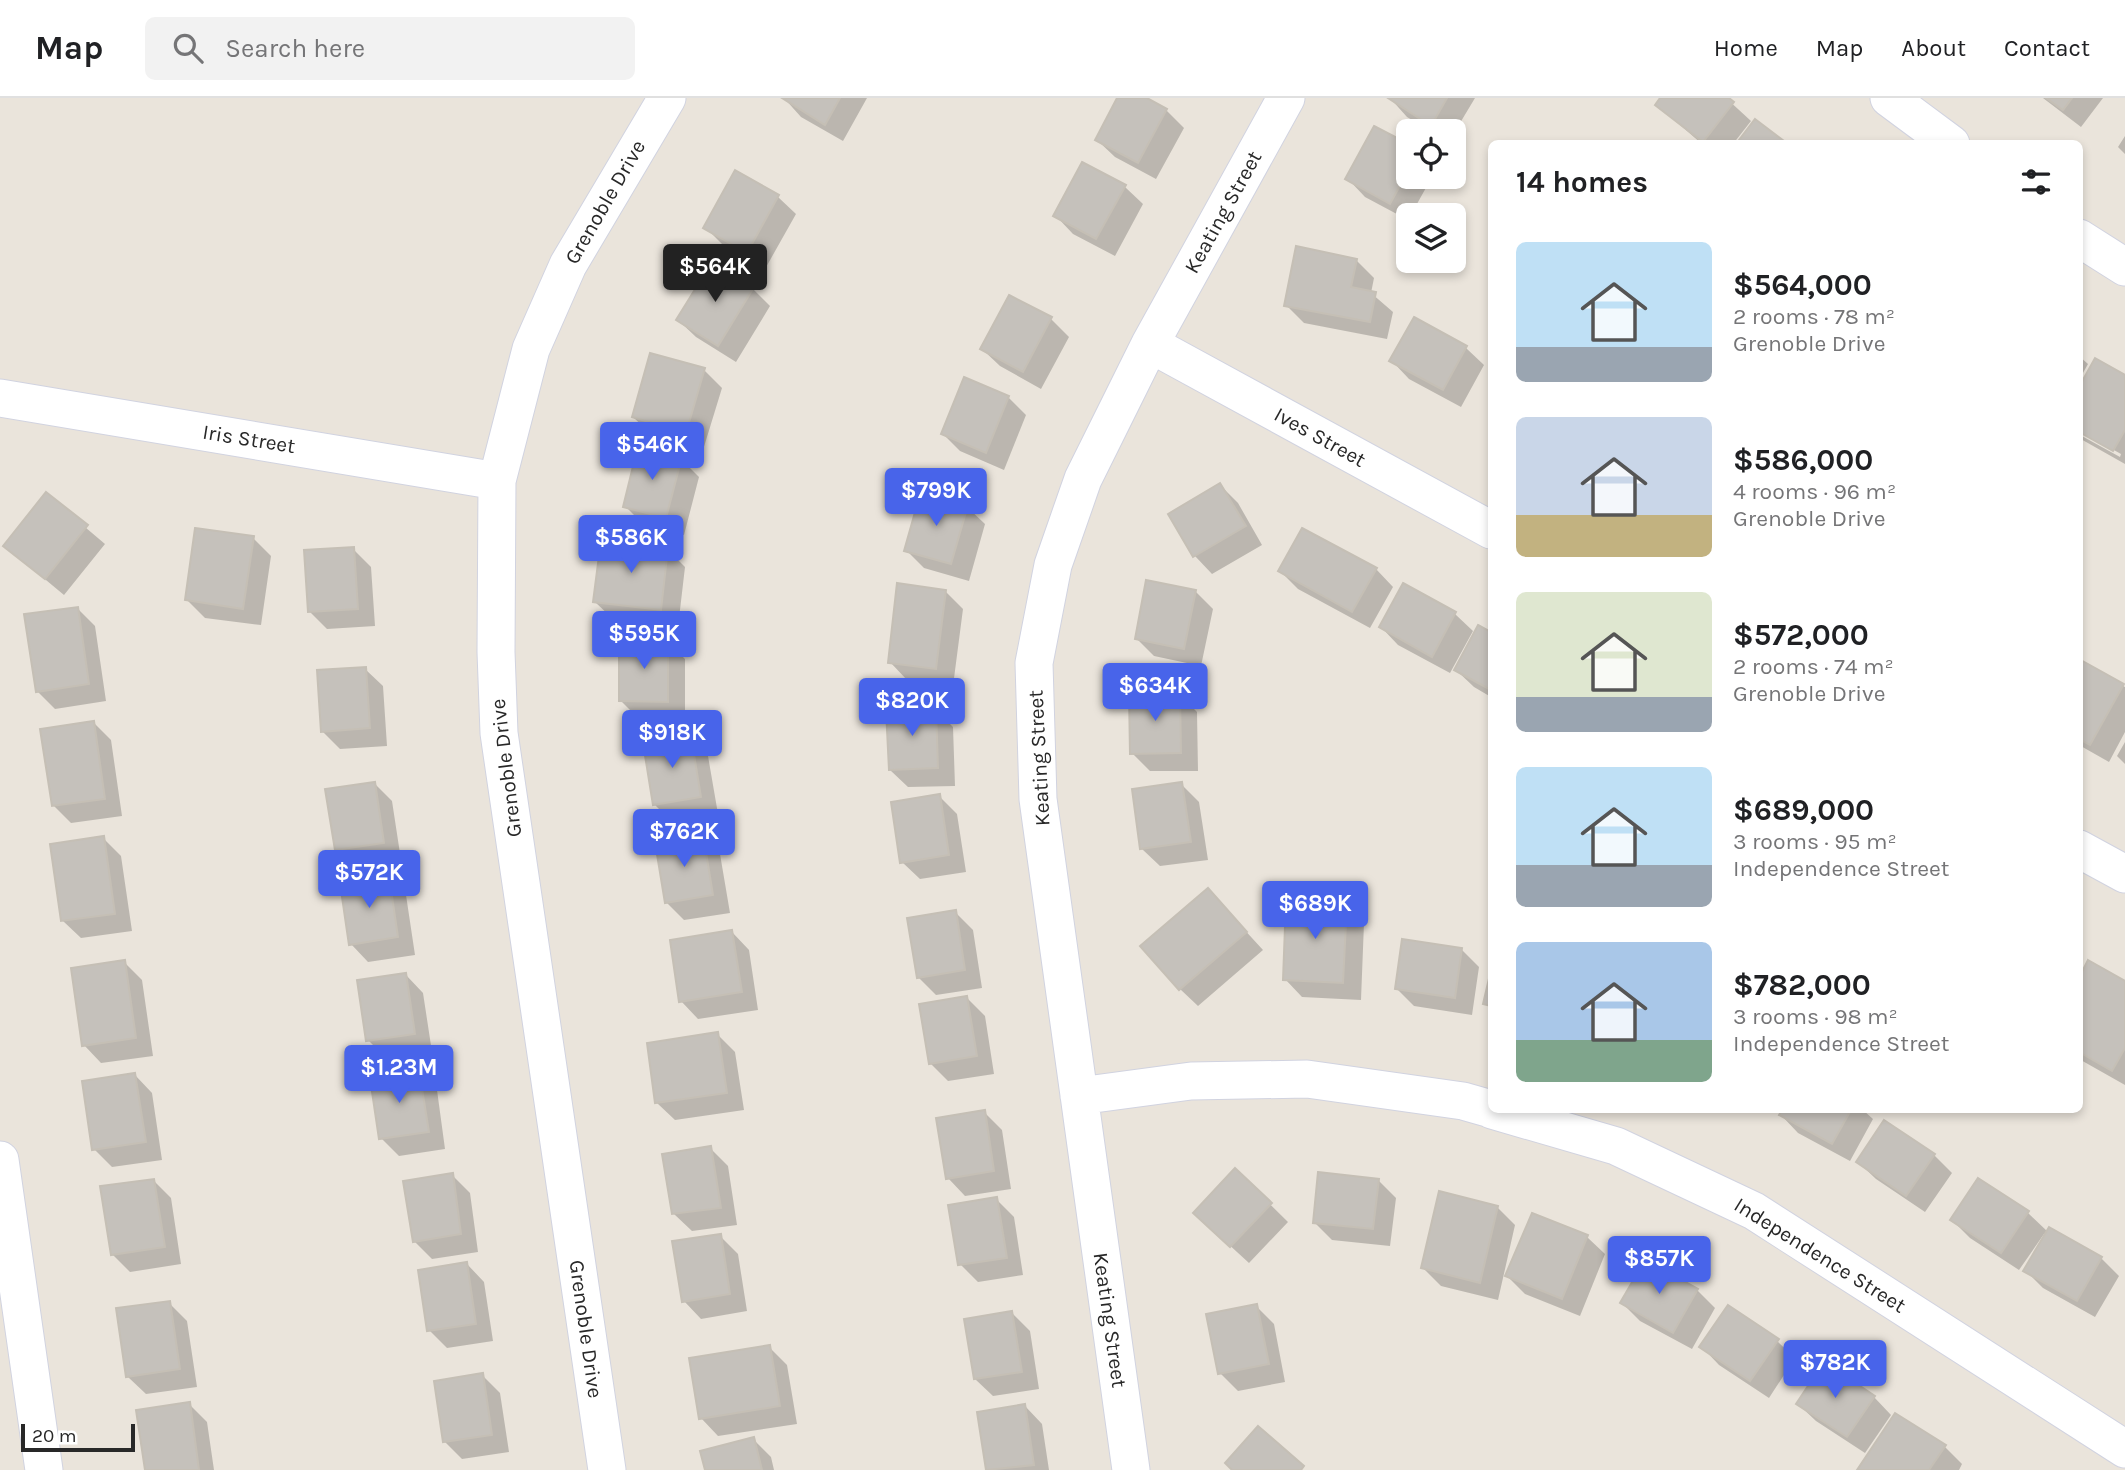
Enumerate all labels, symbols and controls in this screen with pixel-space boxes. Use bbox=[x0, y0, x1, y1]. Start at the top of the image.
search box bbox=[145, 17, 635, 80]
text: Map bbox=[35, 29, 103, 67]
icon: search bbox=[169, 29, 207, 67]
text: Search here bbox=[225, 33, 365, 64]
text: Home bbox=[1714, 34, 1778, 62]
text: Map bbox=[1816, 34, 1863, 62]
text: About bbox=[1901, 34, 1966, 62]
text: Contact bbox=[2004, 34, 2090, 62]
map controls bbox=[1396, 119, 1466, 273]
button: locate bbox=[1396, 119, 1466, 189]
street label: Grenoble Drive bbox=[560, 136, 650, 268]
street label: Keating Street bbox=[1179, 146, 1267, 277]
icon: filters bbox=[2017, 163, 2055, 201]
text: 14 homes bbox=[1516, 164, 1648, 200]
button: layers bbox=[1396, 203, 1466, 273]
pin: $564K bbox=[666, 244, 764, 304]
text: $564K bbox=[679, 253, 751, 280]
text: $564,000 bbox=[1733, 267, 1872, 303]
icon: home bbox=[1572, 270, 1656, 354]
text: 2 rooms · 78 m² bbox=[1733, 303, 1895, 330]
text: Grenoble Drive bbox=[1733, 330, 1885, 357]
street label: Ives Street bbox=[1270, 402, 1370, 472]
street label: Iris Street bbox=[201, 420, 297, 458]
pin: $546K bbox=[603, 422, 701, 482]
text: $546K bbox=[616, 431, 688, 458]
text: $586,000 bbox=[1733, 442, 1873, 478]
icon: home bbox=[1572, 445, 1656, 529]
pin: $799K bbox=[887, 468, 985, 528]
text: $799K bbox=[901, 477, 971, 504]
text: 4 rooms · 96 m² bbox=[1733, 478, 1896, 505]
text: Grenoble Drive bbox=[1733, 505, 1885, 532]
pin: $586K bbox=[582, 516, 680, 575]
text: $586K bbox=[594, 524, 668, 551]
pin: $595K bbox=[595, 612, 693, 671]
text: $572,000 bbox=[1733, 617, 1869, 653]
text: $595K bbox=[608, 620, 680, 647]
icon: home bbox=[1572, 620, 1656, 704]
text: 2 rooms · 74 m² bbox=[1733, 653, 1894, 680]
pin: $634K bbox=[1106, 664, 1204, 723]
text: $634K bbox=[1119, 672, 1191, 699]
pin: $820K bbox=[863, 678, 961, 738]
text: Grenoble Drive bbox=[1733, 680, 1885, 707]
text: $820K bbox=[875, 687, 949, 714]
street label: Keating Street bbox=[1023, 689, 1055, 827]
street label: Grenoble Drive bbox=[486, 697, 526, 839]
pin: $918K bbox=[623, 710, 721, 770]
text: $918K bbox=[638, 719, 706, 746]
text: $689,000 bbox=[1733, 792, 1874, 828]
icon: home bbox=[1572, 795, 1656, 879]
pin: $762K bbox=[635, 810, 733, 869]
text: $762K bbox=[649, 818, 719, 845]
text: 3 rooms · 95 m² bbox=[1733, 828, 1897, 855]
pin: $572K bbox=[320, 850, 418, 910]
text: Independence Street bbox=[1733, 855, 1950, 882]
text: $572K bbox=[334, 859, 404, 886]
pin: $689K bbox=[1266, 882, 1364, 941]
text: $689K bbox=[1278, 890, 1352, 917]
text: $782,000 bbox=[1733, 967, 1871, 1003]
icon: home bbox=[1572, 970, 1656, 1054]
text: 3 rooms · 98 m² bbox=[1733, 1003, 1898, 1030]
text: Independence Street bbox=[1733, 1030, 1950, 1057]
pin: $1.23M bbox=[342, 1046, 456, 1105]
text: $1.23M bbox=[360, 1054, 438, 1081]
street label: Independence Street bbox=[1730, 1192, 1910, 1318]
pin: $857K bbox=[1610, 1236, 1708, 1296]
text: $857K bbox=[1624, 1245, 1694, 1272]
street label: Keating Street bbox=[1089, 1251, 1131, 1389]
street label: Grenoble Drive bbox=[564, 1258, 608, 1400]
pin: $782K bbox=[1786, 1340, 1884, 1400]
text: $782K bbox=[1799, 1349, 1871, 1376]
scale bar bbox=[21, 1421, 135, 1453]
text: 20 m bbox=[32, 1425, 77, 1447]

